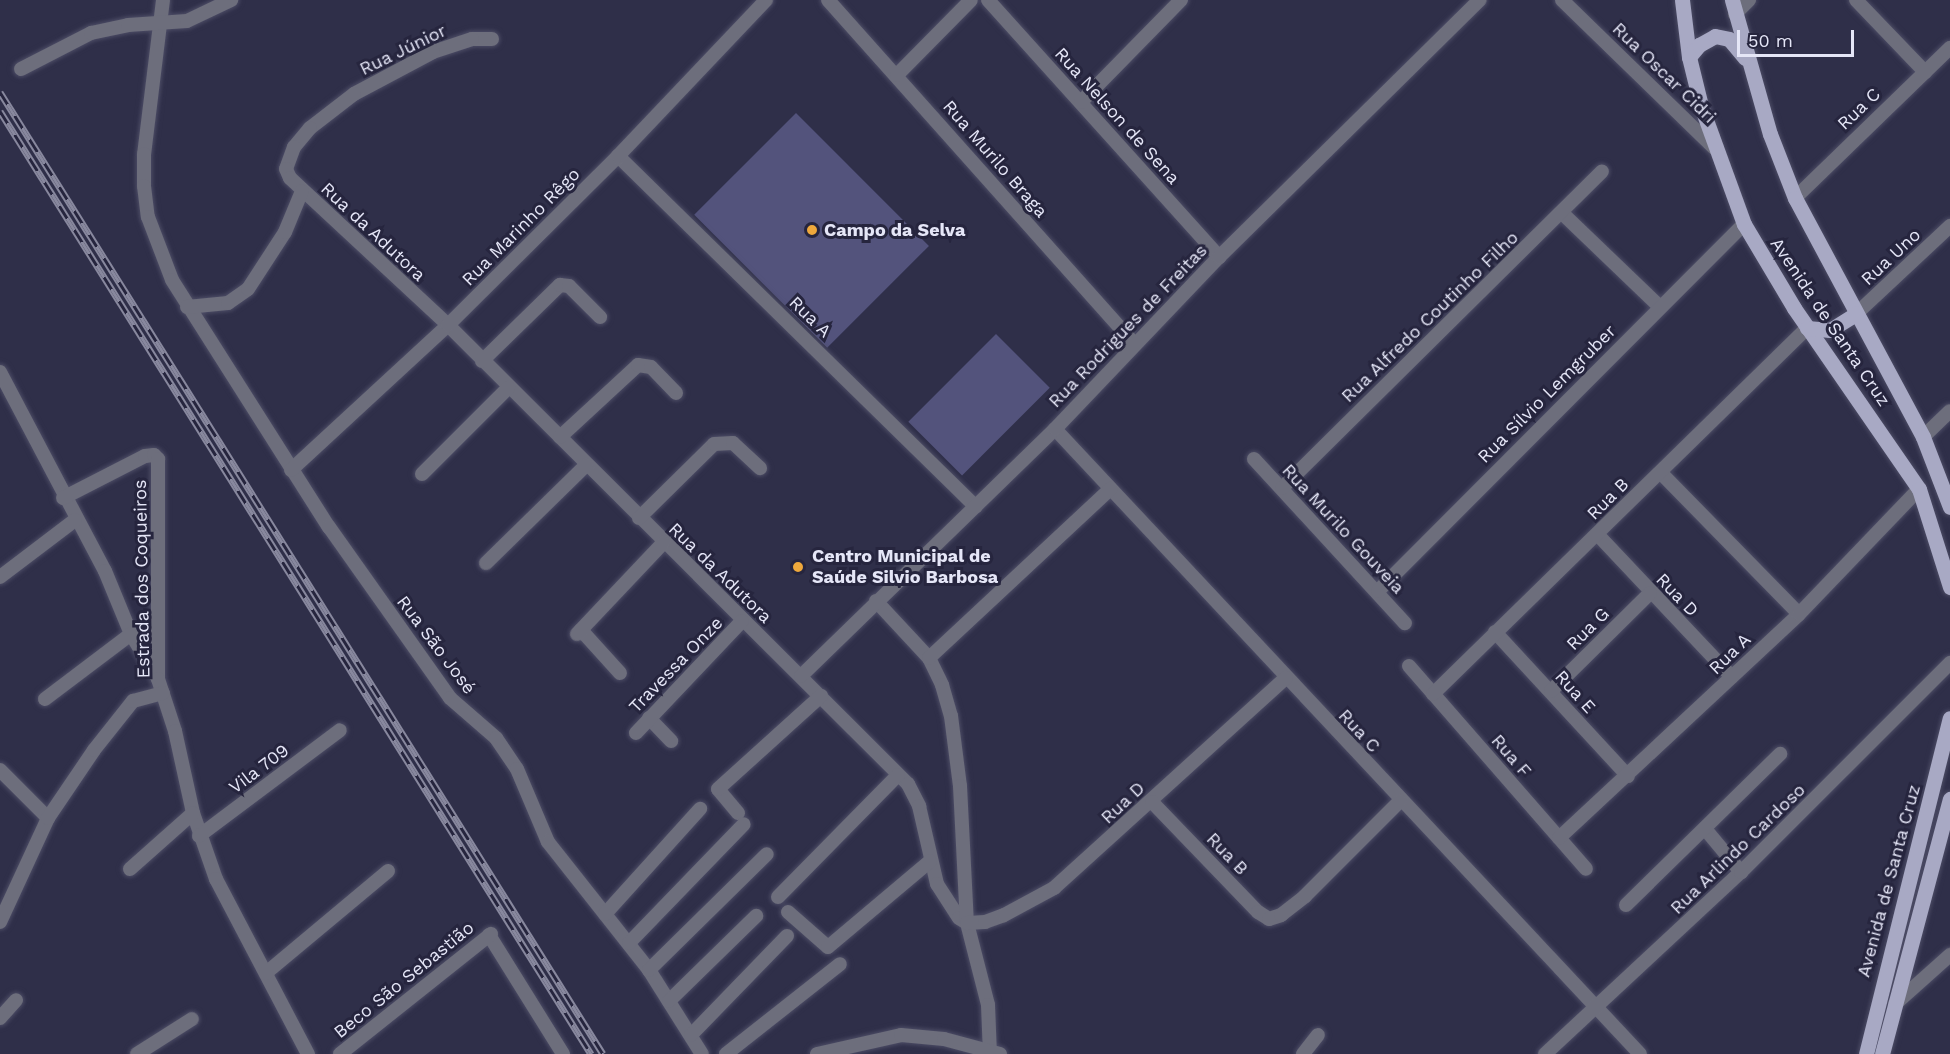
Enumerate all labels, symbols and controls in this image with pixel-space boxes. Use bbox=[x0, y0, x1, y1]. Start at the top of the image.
street label: Rua Oscar Cidri bbox=[1607, 18, 1721, 128]
scale bar bbox=[1740, 18, 1857, 56]
street label: Rua Júnior bbox=[356, 20, 450, 80]
text: 50 m bbox=[1748, 30, 1793, 51]
street label: Rua Nelson de Sena bbox=[1050, 43, 1184, 189]
street label: Rua C bbox=[1833, 83, 1885, 135]
street label: Rua Murilo Braga bbox=[938, 96, 1052, 222]
street label: Rua Marinho Rêgo bbox=[457, 163, 585, 291]
street label: Rua da Adutora bbox=[316, 178, 430, 286]
place label: Campo da Selva bbox=[824, 219, 966, 241]
marker: Campo da Selva bbox=[805, 223, 819, 237]
street label: Rua Uno bbox=[1857, 224, 1925, 290]
street label: Rua Alfredo Coutinho Filho bbox=[1337, 226, 1523, 408]
street label: Avenida de Santa Cruz bbox=[1765, 233, 1895, 411]
street label: Rua Rodrigues de Freitas bbox=[1044, 240, 1212, 412]
street label: Rua A bbox=[784, 291, 836, 343]
street label: Rua Sílvio Lemgruber bbox=[1473, 320, 1621, 468]
street label: Rua Murilo Gouveia bbox=[1277, 460, 1409, 598]
street label: Rua B bbox=[1582, 473, 1634, 525]
street label: Estrada dos Coqueiros bbox=[129, 479, 155, 679]
street label: Rua da Adutora bbox=[663, 518, 777, 628]
place label: Centro Municipal de Saúde Silvio Barbosa bbox=[812, 546, 998, 588]
marker: Centro Municipal de Saúde Silvio Barbosa bbox=[789, 558, 807, 576]
street label: Rua D bbox=[1651, 569, 1703, 621]
street label: Rua São José bbox=[392, 591, 480, 699]
street label: Rua G bbox=[1562, 603, 1614, 655]
street label: Travessa Onze bbox=[624, 612, 728, 718]
street label: Rua A bbox=[1704, 628, 1756, 680]
street label: Rua E bbox=[1550, 666, 1600, 718]
street label: Rua C bbox=[1334, 705, 1384, 757]
street label: Rua F bbox=[1486, 730, 1536, 782]
street label: Vila 709 bbox=[224, 739, 294, 799]
street label: Rua D bbox=[1097, 777, 1149, 829]
street label: Rua Arlindo Cardoso bbox=[1666, 779, 1810, 919]
street label: Avenida de Santa Cruz bbox=[1853, 782, 1925, 980]
street label: Rua B bbox=[1202, 828, 1252, 880]
street label: Beco São Sebastião bbox=[330, 917, 478, 1043]

